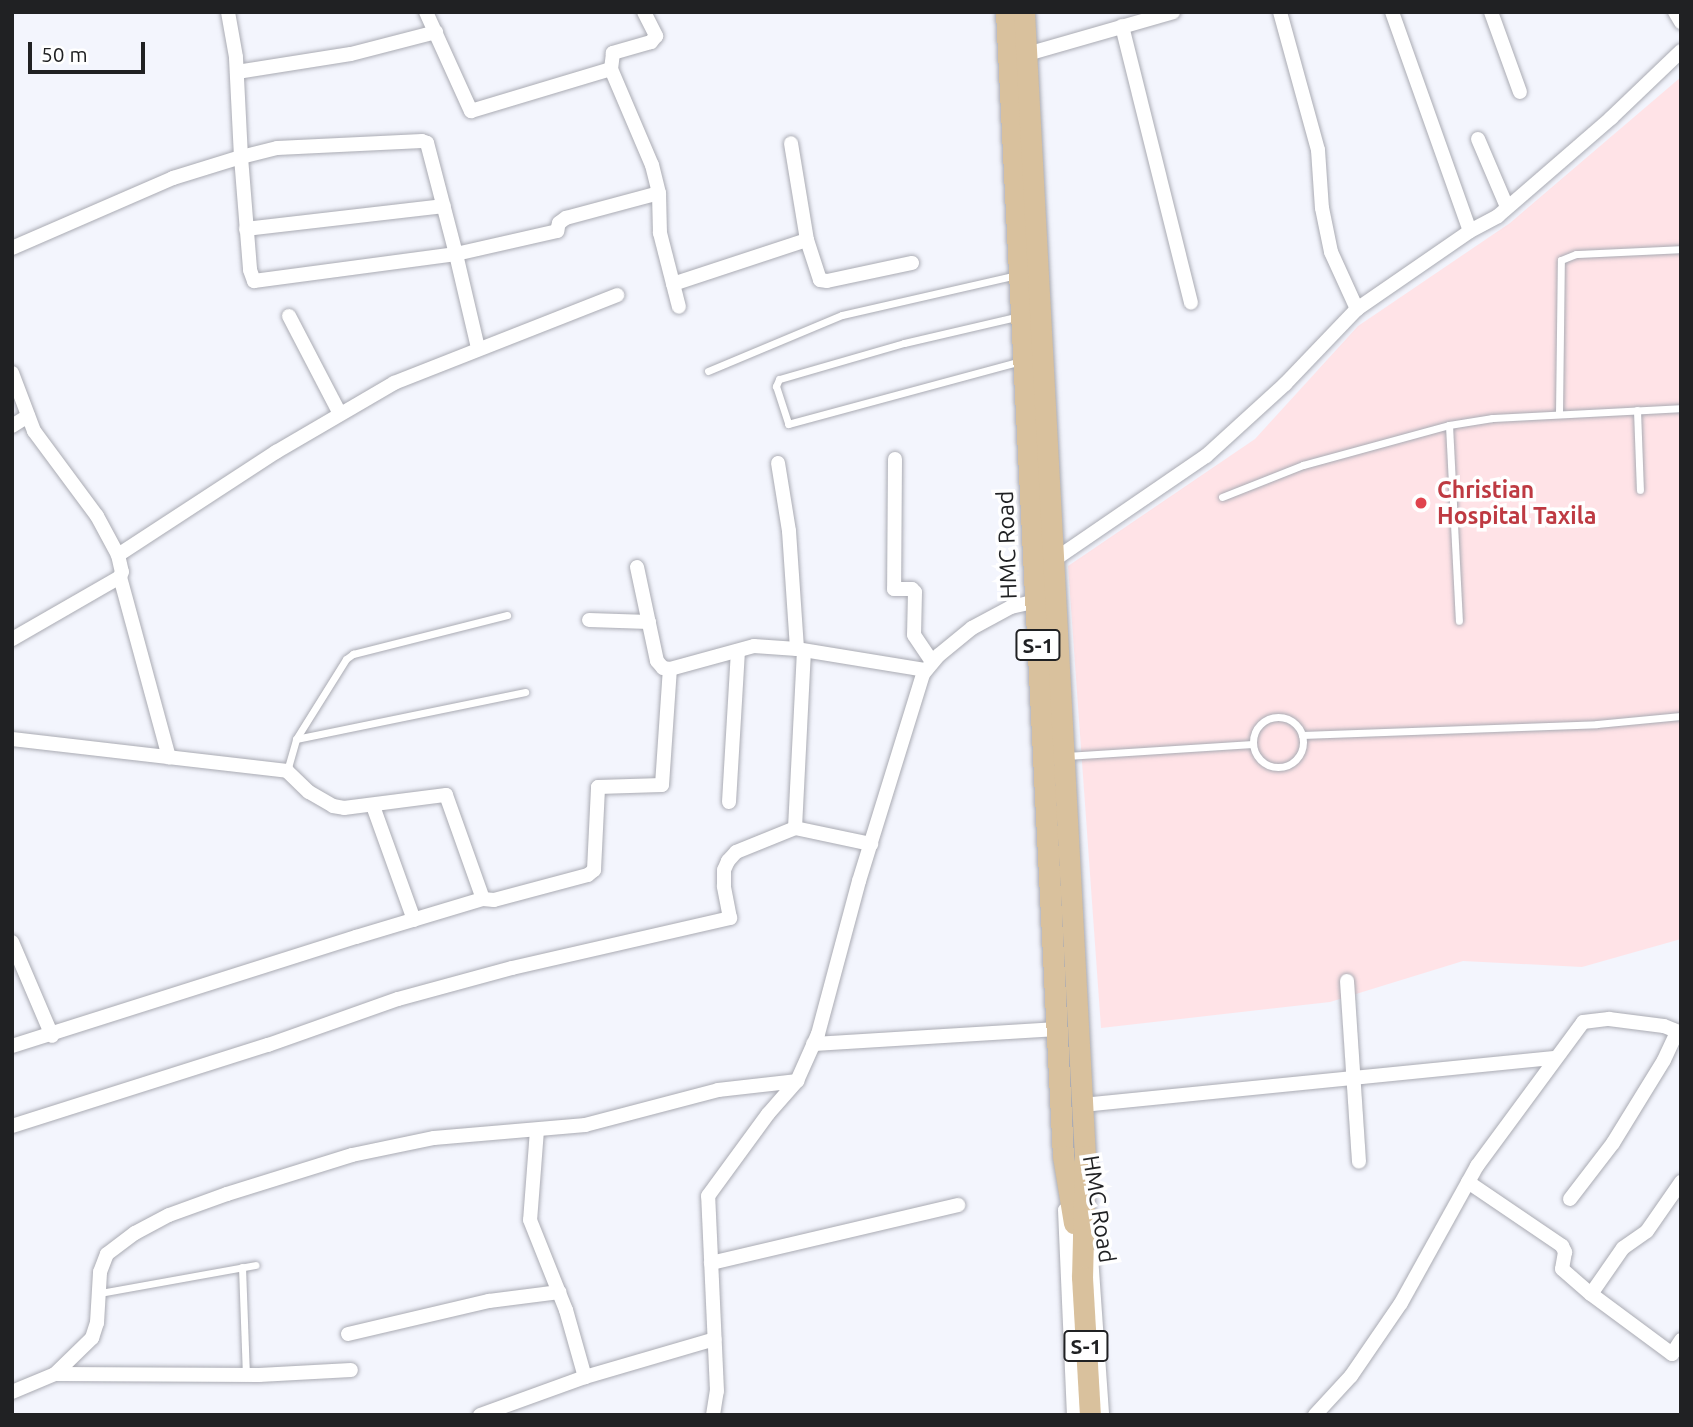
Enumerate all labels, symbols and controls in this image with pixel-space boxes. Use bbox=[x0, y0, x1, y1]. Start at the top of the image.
scale bar bbox=[32, 28, 149, 72]
text: 50 m bbox=[41, 42, 88, 66]
place label: Christian Hospital Taxila bbox=[1437, 476, 1596, 530]
street label: HMC Road bbox=[991, 490, 1023, 600]
marker: Christian Hospital Taxila bbox=[1411, 493, 1431, 513]
road number: S-1 bbox=[1015, 628, 1061, 662]
street label: HMC Road bbox=[1077, 1153, 1121, 1265]
road number: S-1 bbox=[1063, 1328, 1109, 1364]

